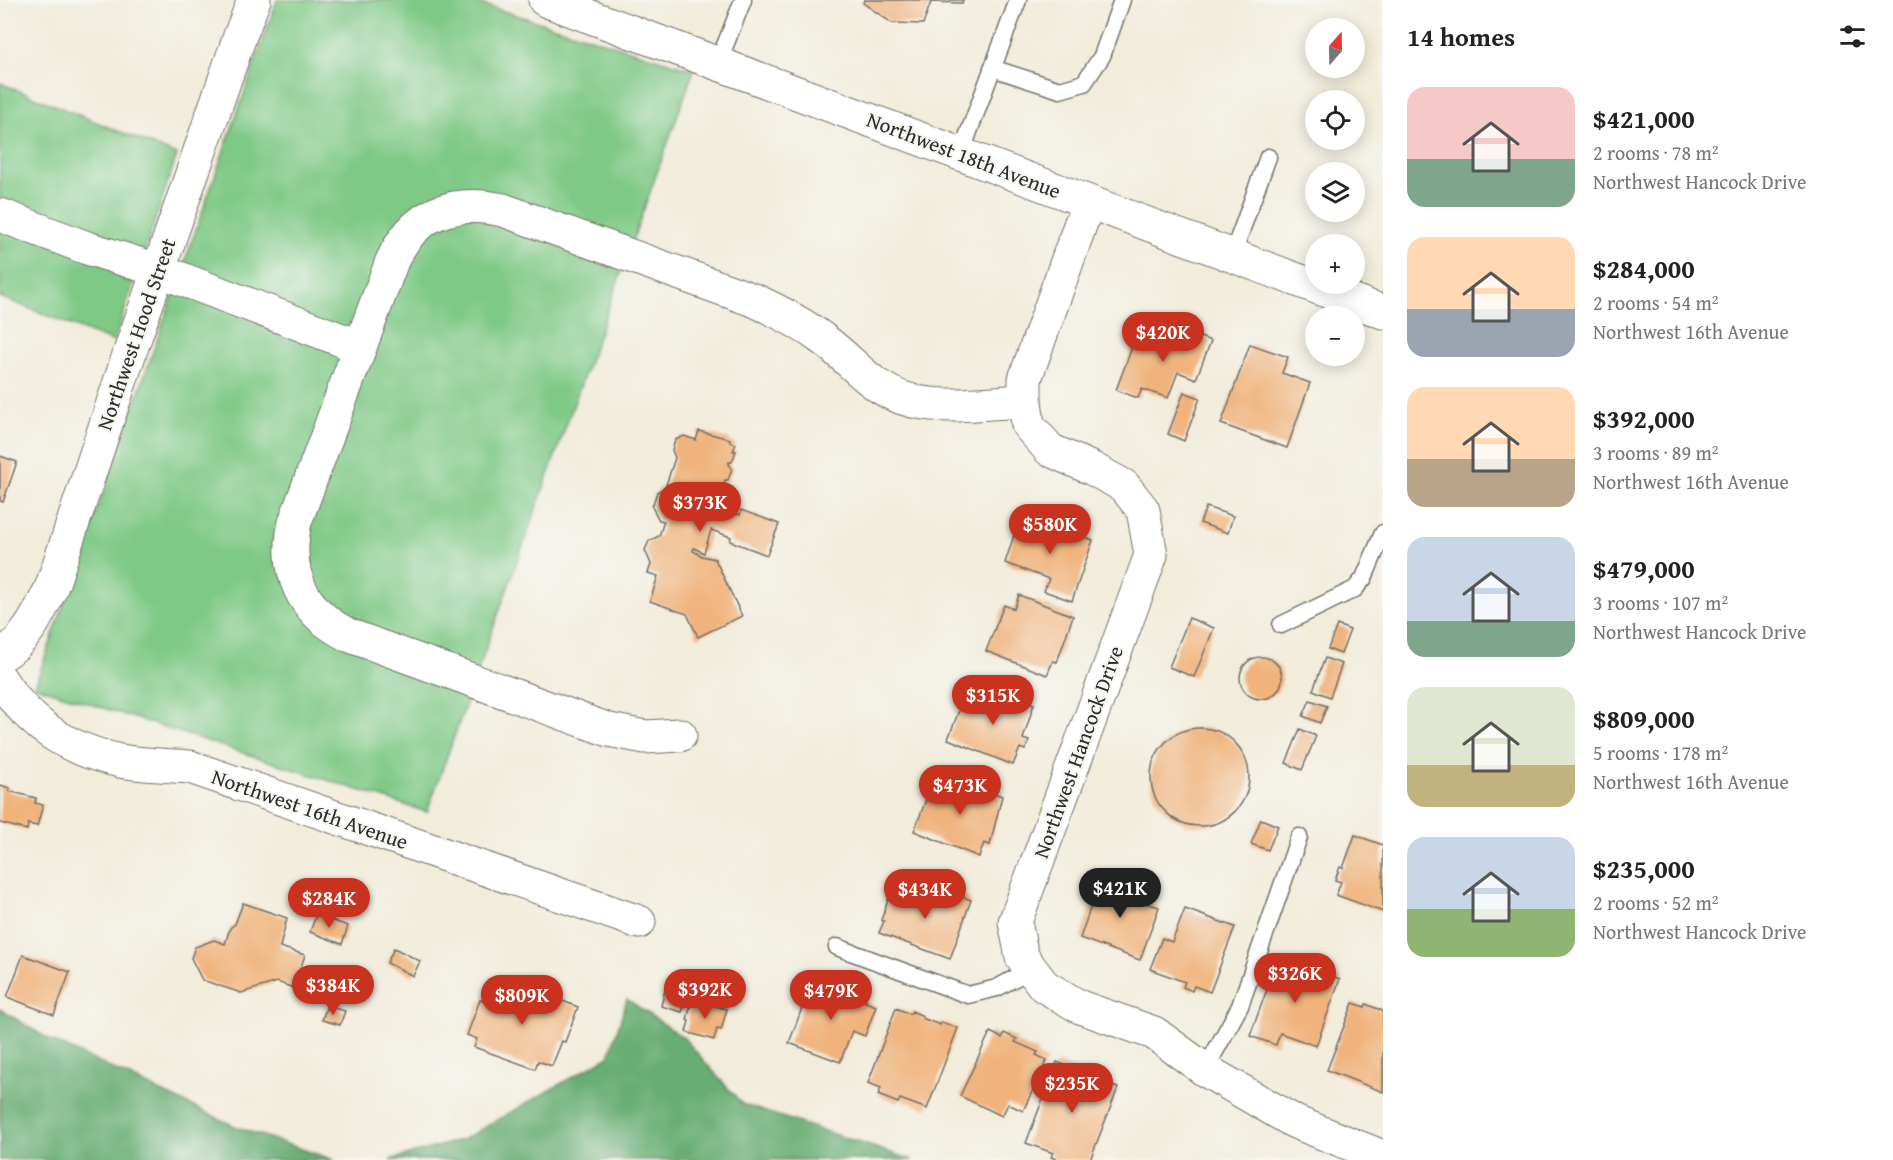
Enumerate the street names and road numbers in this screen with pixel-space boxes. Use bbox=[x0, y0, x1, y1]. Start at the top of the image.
street label: Northwest 18th Avenue bbox=[862, 104, 1066, 206]
street label: Northwest Hood Street bbox=[89, 233, 184, 434]
street label: Northwest Hancock Drive bbox=[1025, 641, 1131, 863]
street label: Northwest 16th Avenue bbox=[208, 761, 412, 857]

